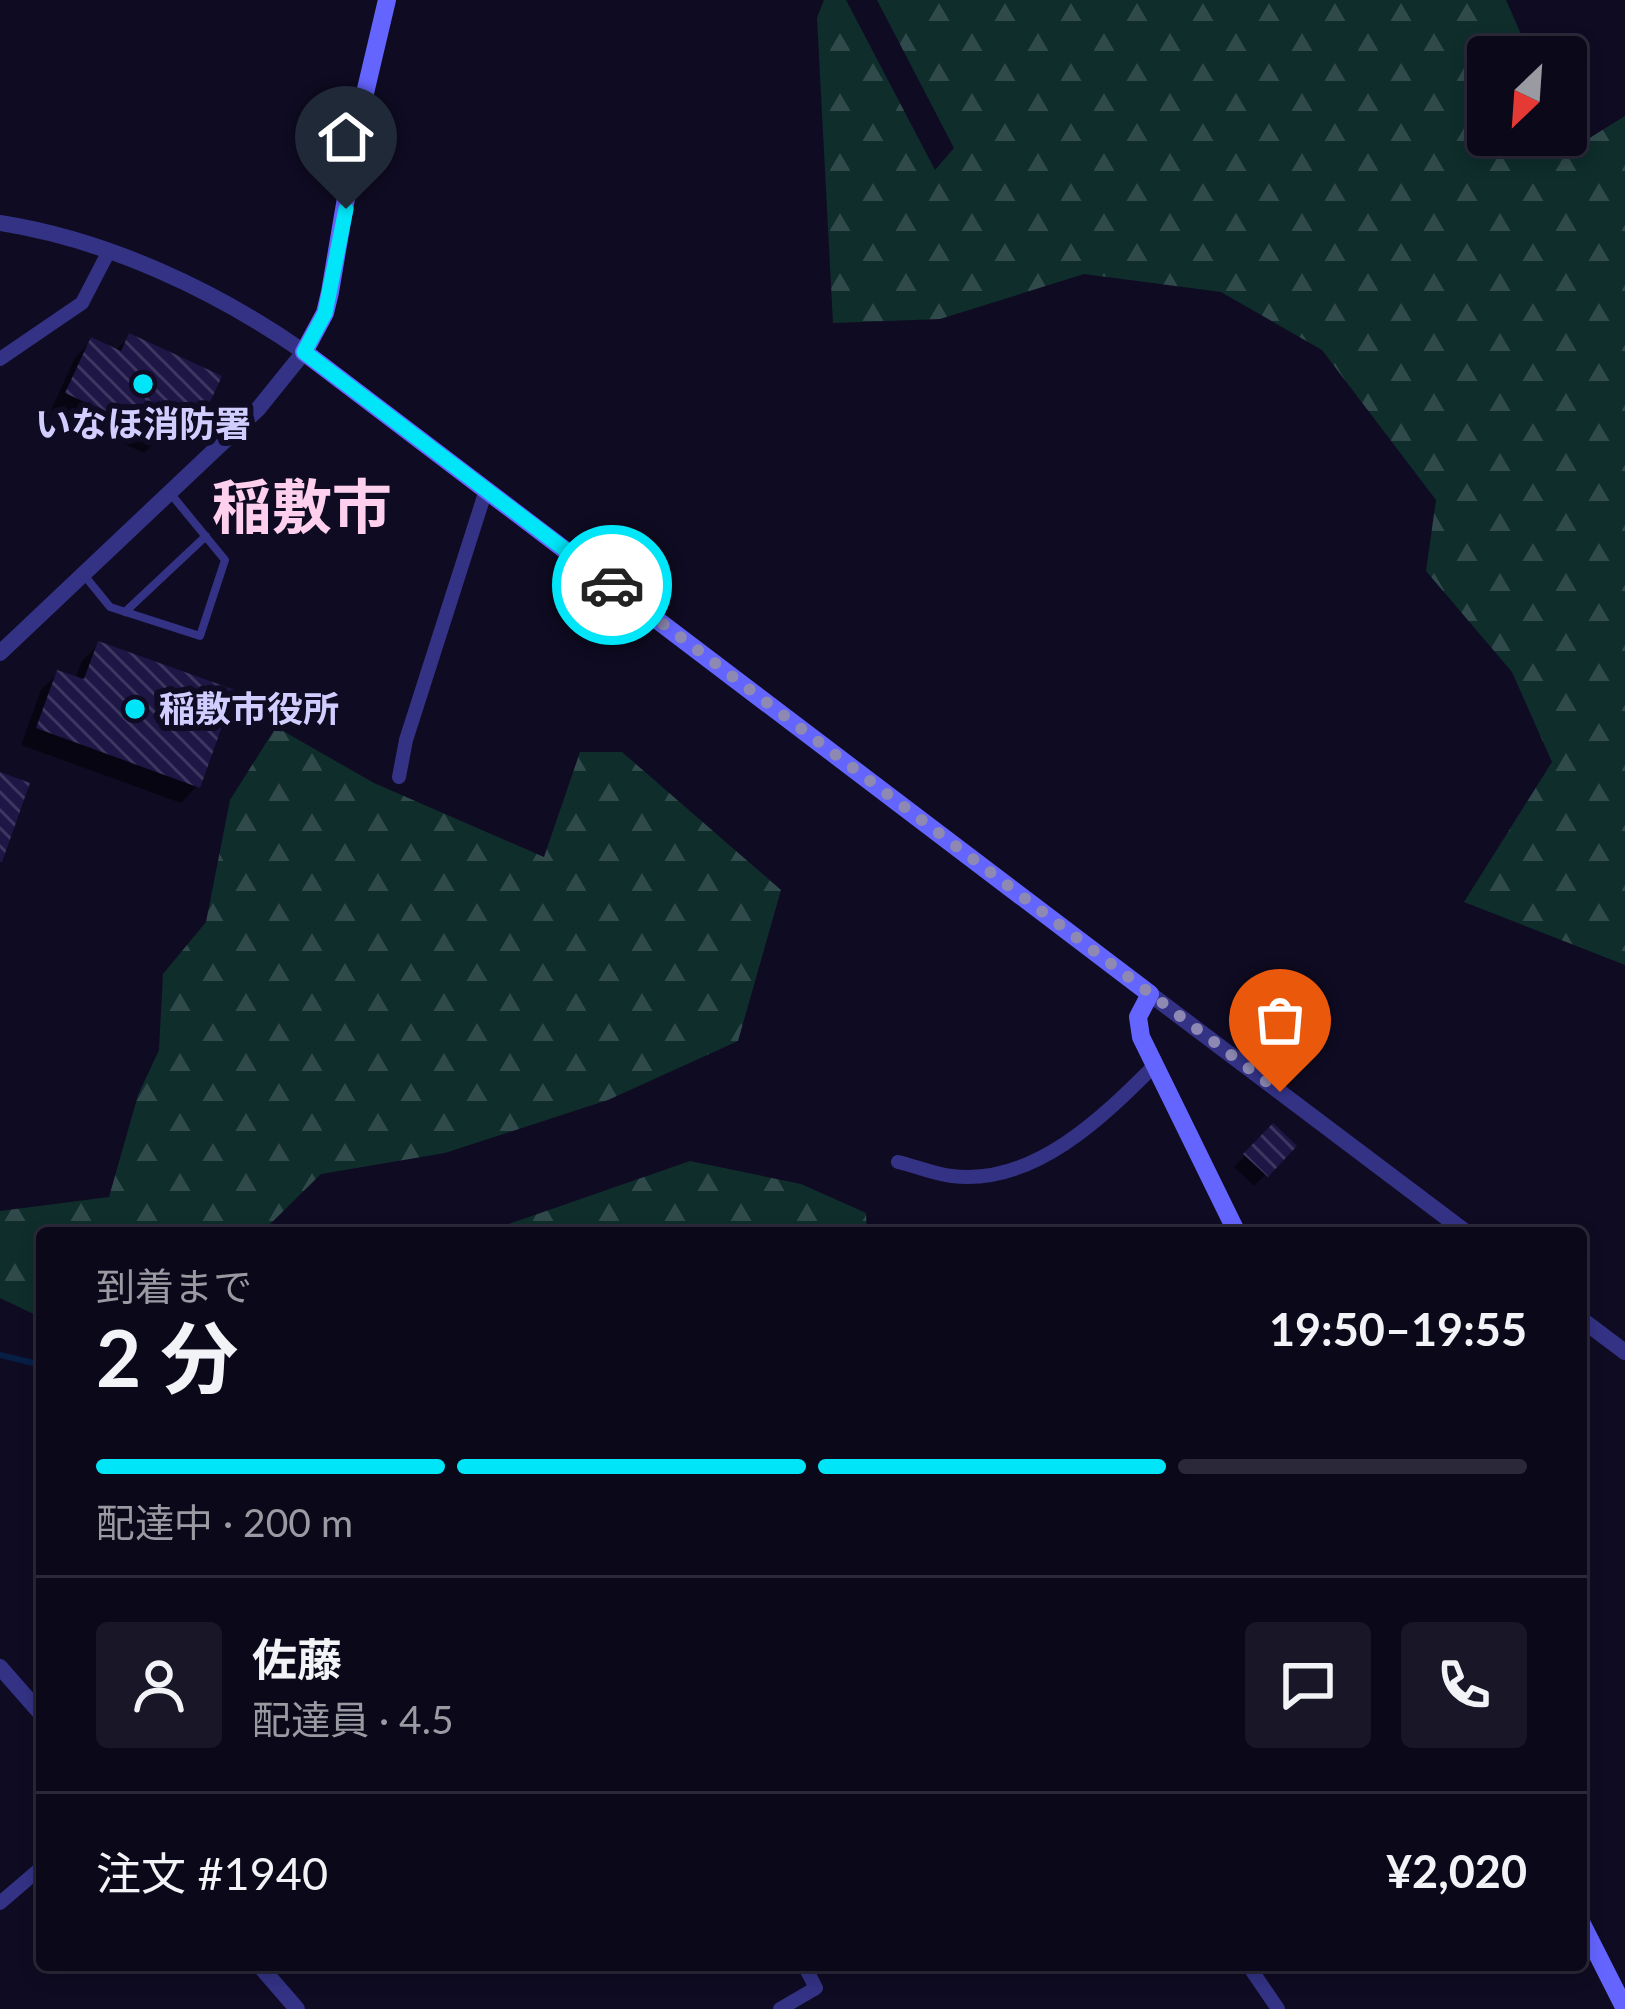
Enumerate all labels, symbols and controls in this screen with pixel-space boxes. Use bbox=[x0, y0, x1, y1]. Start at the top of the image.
north arrow bbox=[1467, 36, 1587, 156]
map controls bbox=[1467, 36, 1587, 156]
pin bbox=[295, 86, 397, 209]
icon: home bbox=[313, 104, 379, 170]
marker: いなほ消防署 bbox=[130, 371, 156, 397]
place label: いなほ消防署 bbox=[35, 401, 251, 445]
district label: 稲敷市 bbox=[212, 470, 392, 542]
courier bbox=[552, 525, 672, 645]
icon: car bbox=[579, 552, 645, 618]
place label: 稲敷市役所 bbox=[159, 686, 339, 730]
marker: 稲敷市役所 bbox=[122, 696, 148, 722]
pin bbox=[1229, 969, 1331, 1092]
icon: bag bbox=[1247, 987, 1313, 1053]
text: 到着まで bbox=[96, 1263, 252, 1309]
text: 19:50–19:55 bbox=[1269, 1302, 1527, 1356]
text: 2 分 bbox=[96, 1310, 238, 1404]
text: 配達中 · 200 m bbox=[96, 1499, 353, 1545]
button: person bbox=[96, 1622, 222, 1748]
button: chat bbox=[1245, 1622, 1371, 1748]
button: phone bbox=[1401, 1622, 1527, 1748]
text: 佐藤 bbox=[252, 1632, 342, 1686]
text: 配達員 · 4.5 bbox=[252, 1696, 454, 1742]
text: ¥2,020 bbox=[1386, 1844, 1527, 1898]
text: 注文 #1940 bbox=[96, 1846, 328, 1900]

